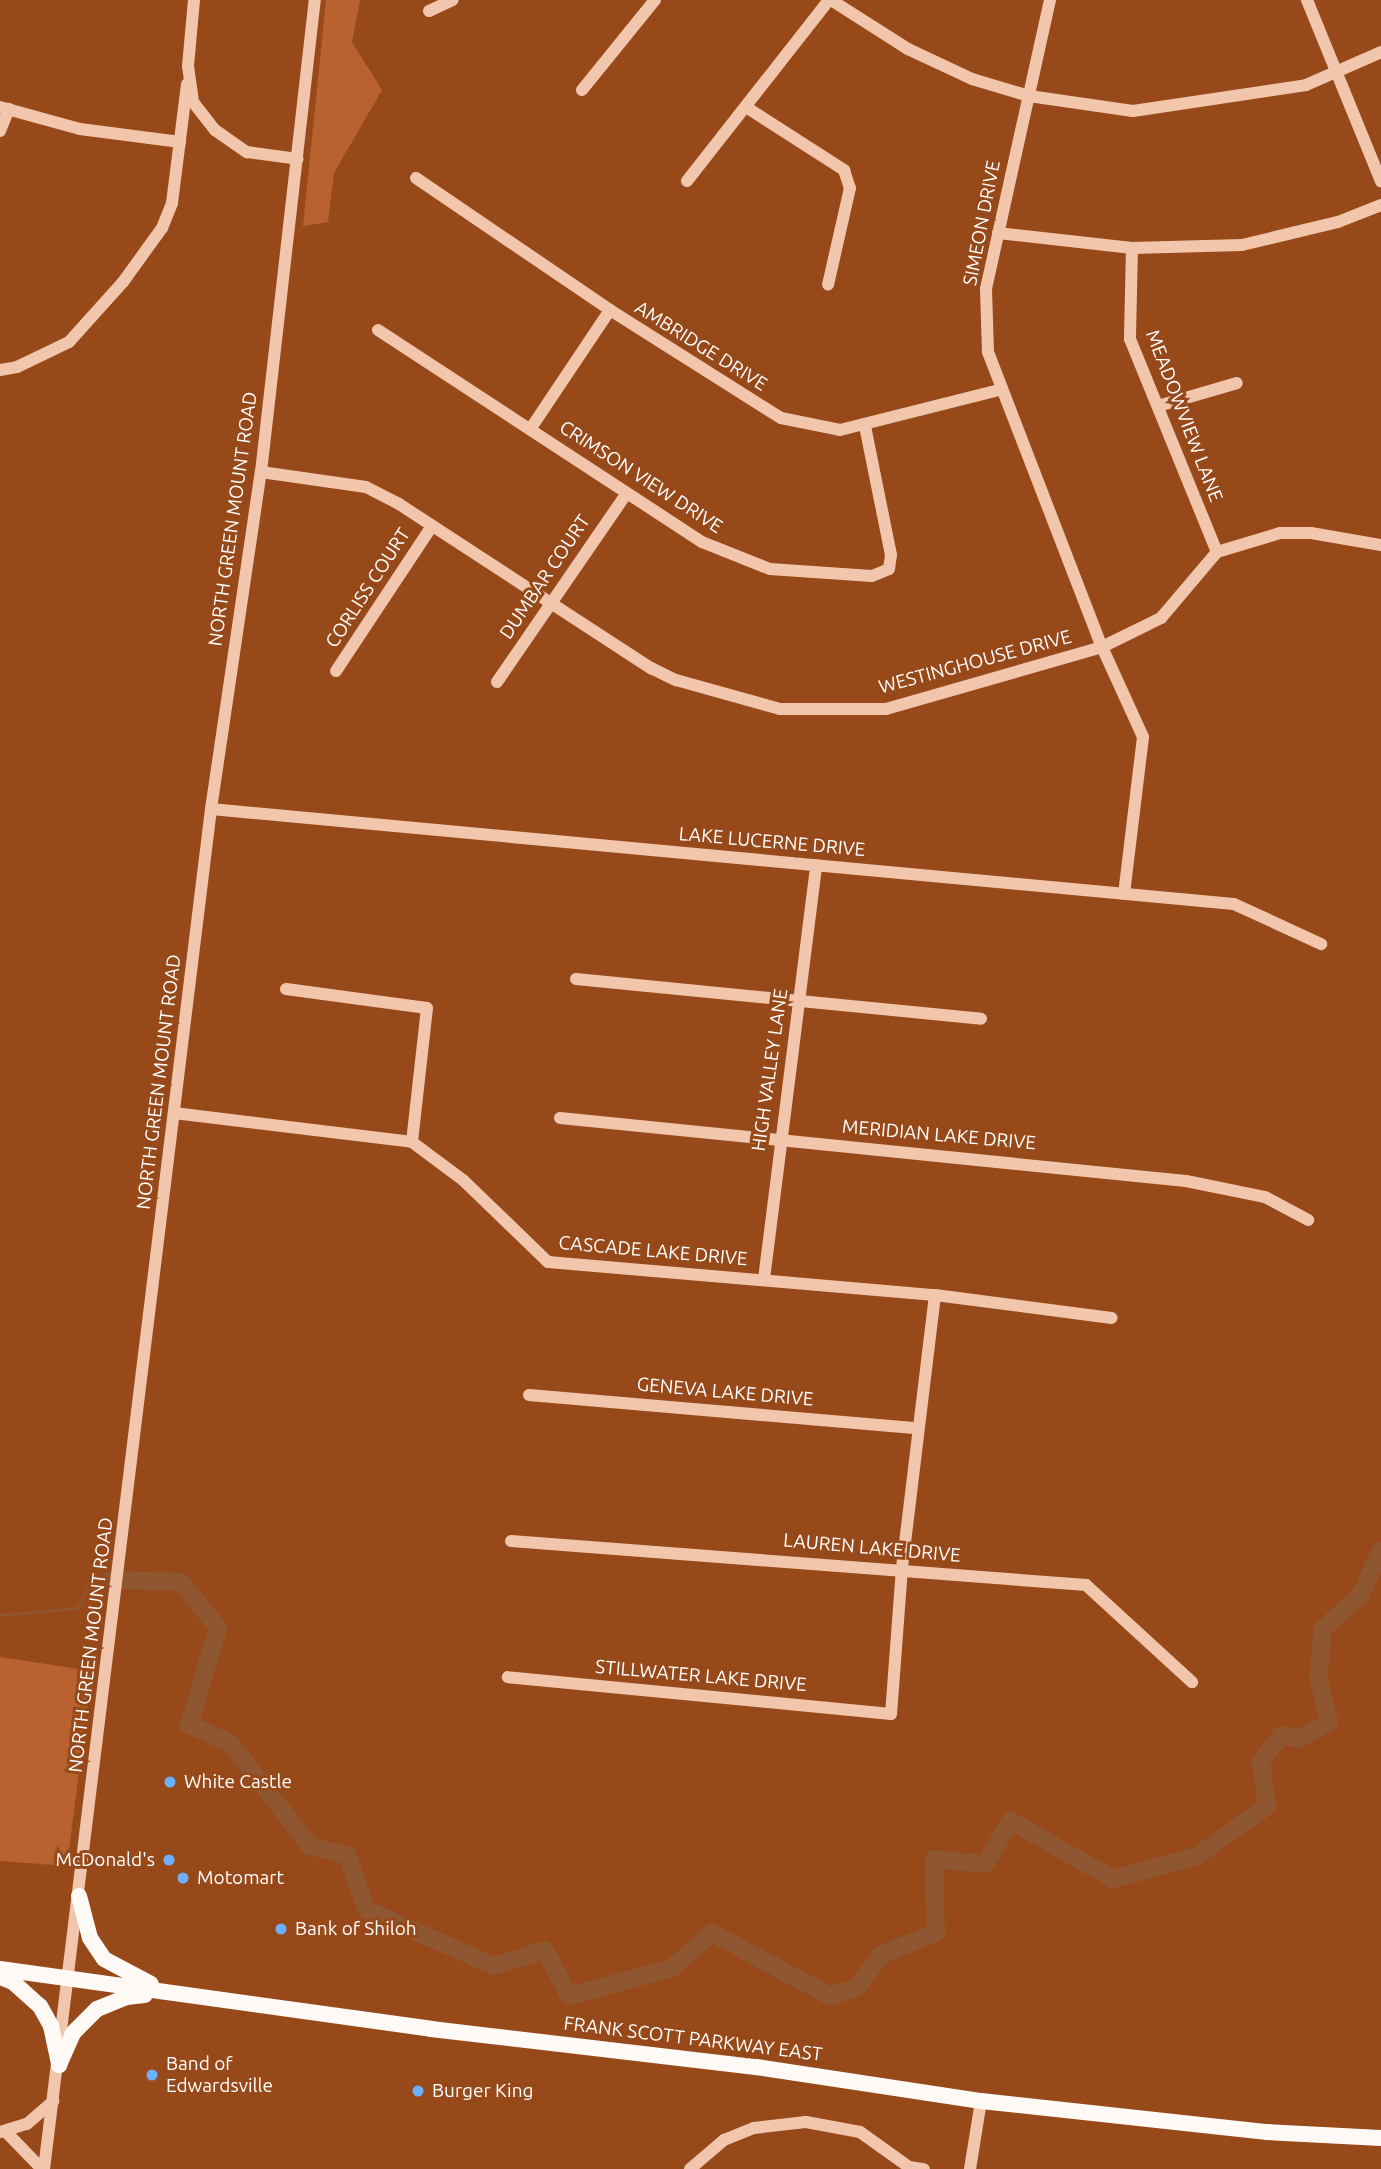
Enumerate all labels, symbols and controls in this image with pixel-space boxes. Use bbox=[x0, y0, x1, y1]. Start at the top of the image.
street label: SIMEON DRIVE bbox=[959, 158, 1005, 288]
street label: AMBRIDGE DRIVE bbox=[631, 296, 771, 396]
street label: MEADOWVIEW LANE bbox=[1141, 327, 1227, 505]
street label: NORTH GREEN MOUNT ROAD bbox=[204, 390, 262, 648]
street label: CRIMSON VIEW DRIVE bbox=[555, 416, 727, 538]
street label: DUMBAR COURT bbox=[495, 510, 595, 644]
street label: CORLISS COURT bbox=[321, 524, 415, 652]
street label: WESTINGHOUSE DRIVE bbox=[876, 625, 1074, 699]
street label: LAKE LUCERNE DRIVE bbox=[678, 822, 866, 862]
street label: NORTH GREEN MOUNT ROAD bbox=[132, 953, 186, 1211]
street label: HIGH VALLEY LANE bbox=[747, 987, 793, 1153]
street label: MERIDIAN LAKE DRIVE bbox=[841, 1115, 1037, 1155]
street label: CASCADE LAKE DRIVE bbox=[558, 1231, 748, 1271]
street label: GENEVA LAKE DRIVE bbox=[636, 1373, 814, 1411]
street label: NORTH GREEN MOUNT ROAD bbox=[64, 1516, 118, 1774]
street label: LAUREN LAKE DRIVE bbox=[782, 1529, 962, 1567]
street label: STILLWATER LAKE DRIVE bbox=[594, 1655, 808, 1697]
place label: White Castle bbox=[184, 1771, 292, 1793]
marker: White Castle bbox=[162, 1774, 178, 1790]
place label: McDonald's bbox=[56, 1849, 155, 1871]
marker: McDonald's bbox=[161, 1852, 177, 1868]
place label: Motomart bbox=[197, 1867, 284, 1889]
marker: Motomart bbox=[175, 1870, 191, 1886]
place label: Bank of Shiloh bbox=[295, 1918, 417, 1940]
marker: Bank of Shiloh bbox=[273, 1921, 289, 1937]
street label: FRANK SCOTT PARKWAY EAST bbox=[562, 2012, 824, 2066]
place label: Band of Edwardsville bbox=[166, 2053, 273, 2097]
marker: Band of Edwardsville bbox=[144, 2067, 160, 2083]
place label: Burger King bbox=[432, 2080, 533, 2102]
marker: Burger King bbox=[410, 2083, 426, 2099]

